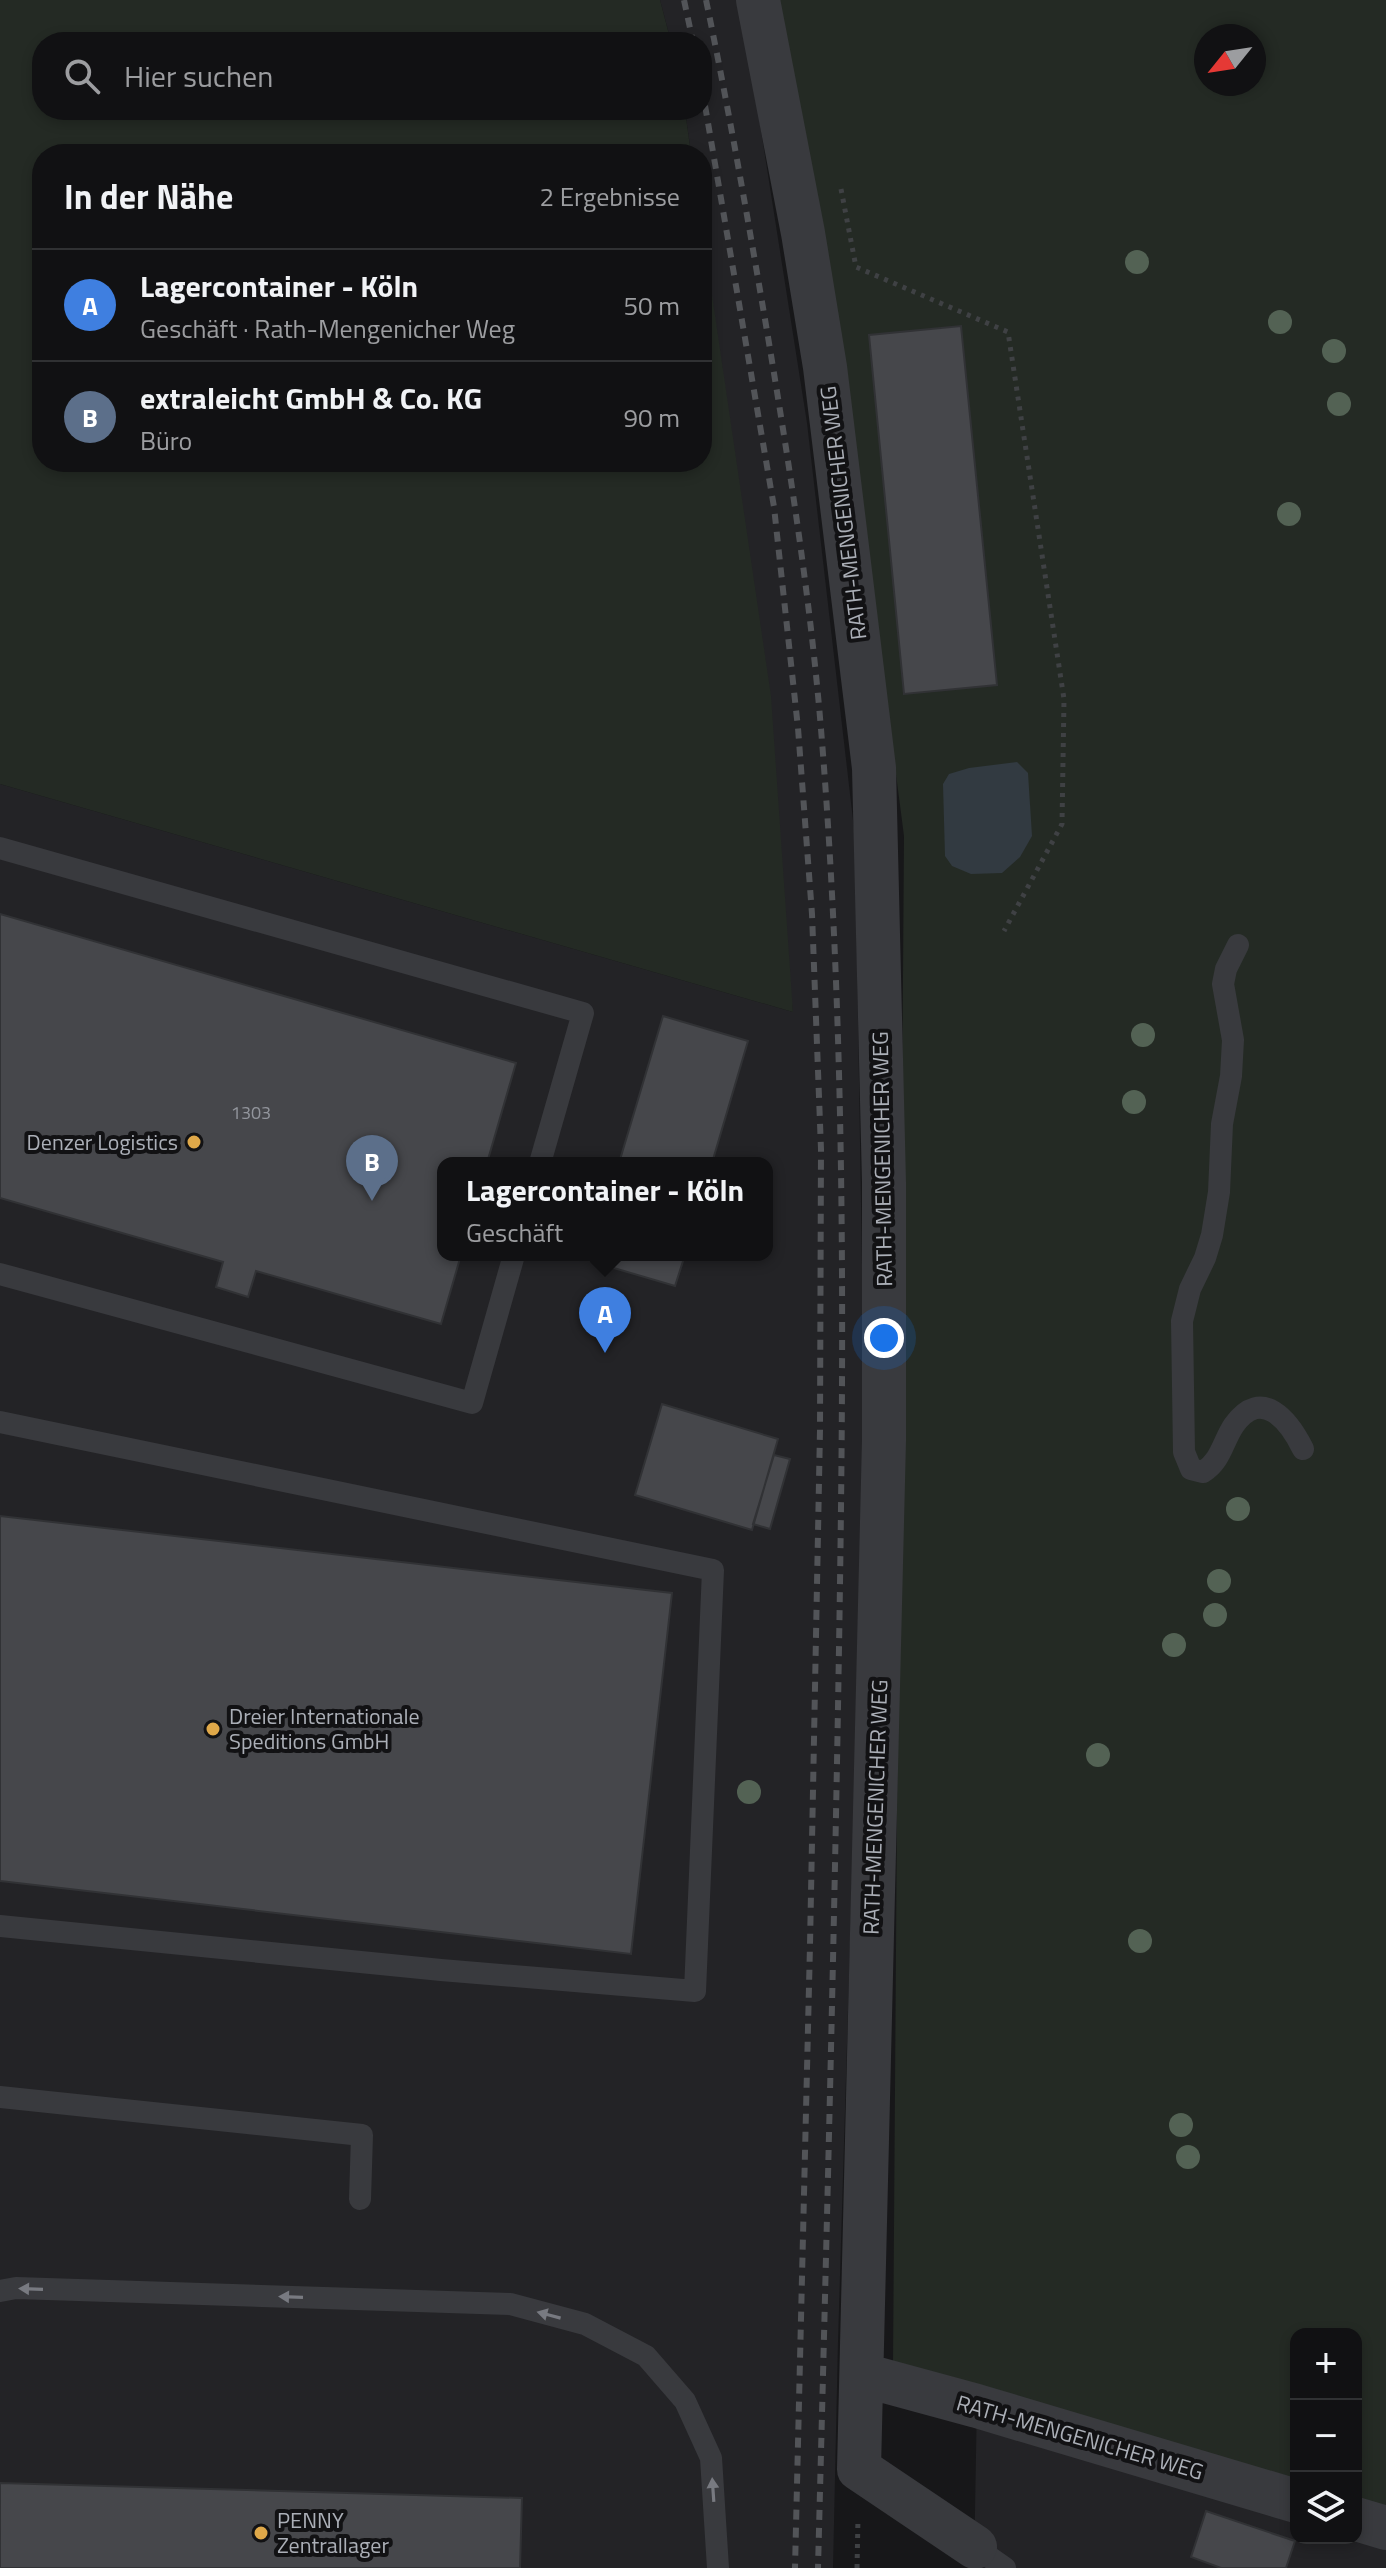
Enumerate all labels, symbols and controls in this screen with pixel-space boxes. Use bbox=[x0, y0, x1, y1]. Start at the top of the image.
north arrow bbox=[1194, 24, 1266, 96]
search box bbox=[32, 32, 712, 120]
text: Hier suchen bbox=[124, 53, 273, 99]
icon: search bbox=[60, 54, 104, 98]
text: In der Nähe bbox=[64, 170, 233, 222]
text: 2 Ergebnisse bbox=[539, 177, 680, 216]
text: Lagercontainer - Köln bbox=[140, 263, 418, 309]
text: A bbox=[82, 286, 98, 325]
text: 50 m bbox=[623, 286, 680, 325]
text: Geschäft · Rath-Mengenicher Weg bbox=[140, 309, 515, 348]
text: extraleicht GmbH & Co. KG bbox=[140, 375, 482, 421]
street label: RATH-MENGENICHER WEG bbox=[811, 384, 875, 642]
text: B bbox=[82, 398, 98, 437]
text: 90 m bbox=[623, 398, 680, 437]
text: Büro bbox=[140, 421, 192, 460]
street label: RATH-MENGENICHER WEG bbox=[863, 1031, 901, 1287]
house number: 1303 bbox=[231, 1099, 271, 1126]
place label: Denzer Logistics bbox=[27, 1125, 178, 1159]
marker: Denzer Logistics bbox=[185, 1133, 203, 1151]
pin: B bbox=[346, 1135, 398, 1201]
popup bbox=[437, 1157, 773, 1261]
text: Lagercontainer - Köln bbox=[466, 1167, 744, 1213]
text: Geschäft bbox=[466, 1213, 563, 1252]
pin: A bbox=[579, 1287, 631, 1353]
your location bbox=[864, 1318, 904, 1358]
street label: RATH-MENGENICHER WEG bbox=[854, 1679, 896, 1935]
place label: Dreier Internationale Speditions GmbH bbox=[229, 1699, 420, 1758]
marker: Dreier Internationale Speditions GmbH bbox=[204, 1720, 222, 1738]
one-way arrow bbox=[18, 2282, 43, 2295]
one-way arrow bbox=[278, 2291, 303, 2304]
one-way arrow bbox=[537, 2308, 562, 2320]
map controls bbox=[1290, 2328, 1362, 2544]
button: + bbox=[1290, 2328, 1362, 2400]
street label: RATH-MENGENICHER WEG bbox=[953, 2385, 1207, 2489]
button: − bbox=[1290, 2400, 1362, 2472]
button: layers bbox=[1290, 2472, 1362, 2544]
one-way arrow bbox=[706, 2477, 719, 2502]
place label: PENNY Zentrallager bbox=[277, 2503, 389, 2562]
marker: PENNY Zentrallager bbox=[252, 2524, 270, 2542]

